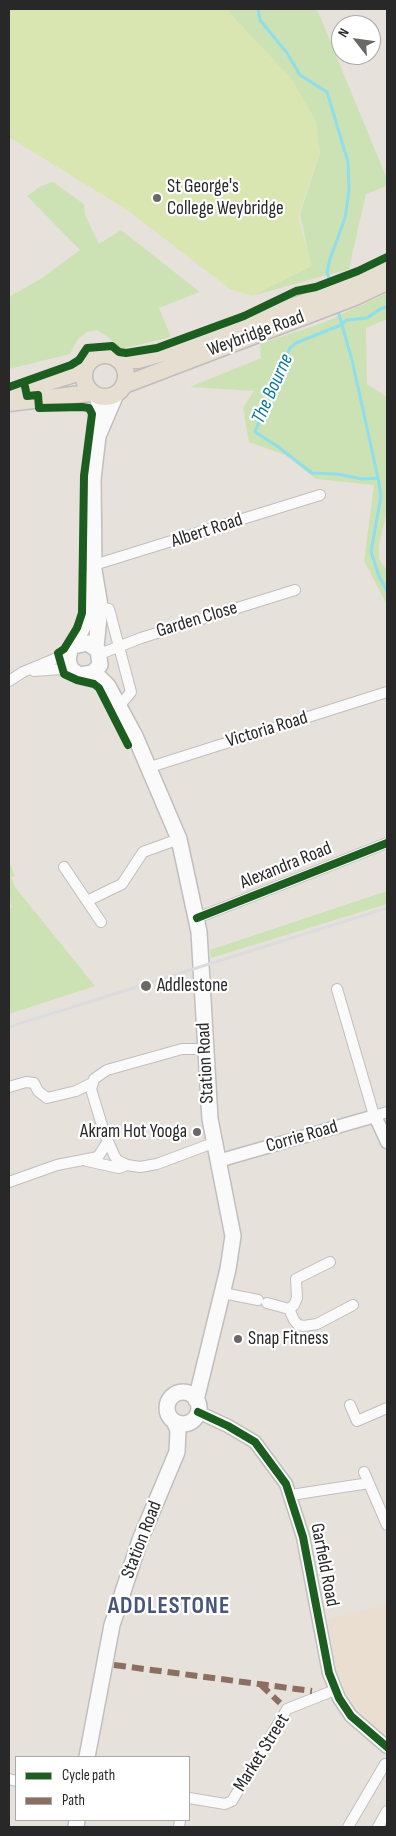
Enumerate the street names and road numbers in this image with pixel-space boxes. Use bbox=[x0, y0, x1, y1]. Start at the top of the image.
street label: Weybridge Road bbox=[204, 306, 308, 362]
street label: Albert Road bbox=[168, 509, 246, 553]
street label: Garden Close bbox=[154, 597, 240, 643]
street label: Victoria Road bbox=[223, 707, 311, 753]
street label: Alexandra Road bbox=[237, 837, 335, 895]
street label: Station Road bbox=[192, 1022, 220, 1104]
street label: Corrie Road bbox=[263, 1116, 341, 1158]
street label: Station Road bbox=[117, 1498, 167, 1582]
street label: Garfield Road bbox=[305, 1521, 343, 1609]
street label: Market Street bbox=[229, 1710, 295, 1796]

